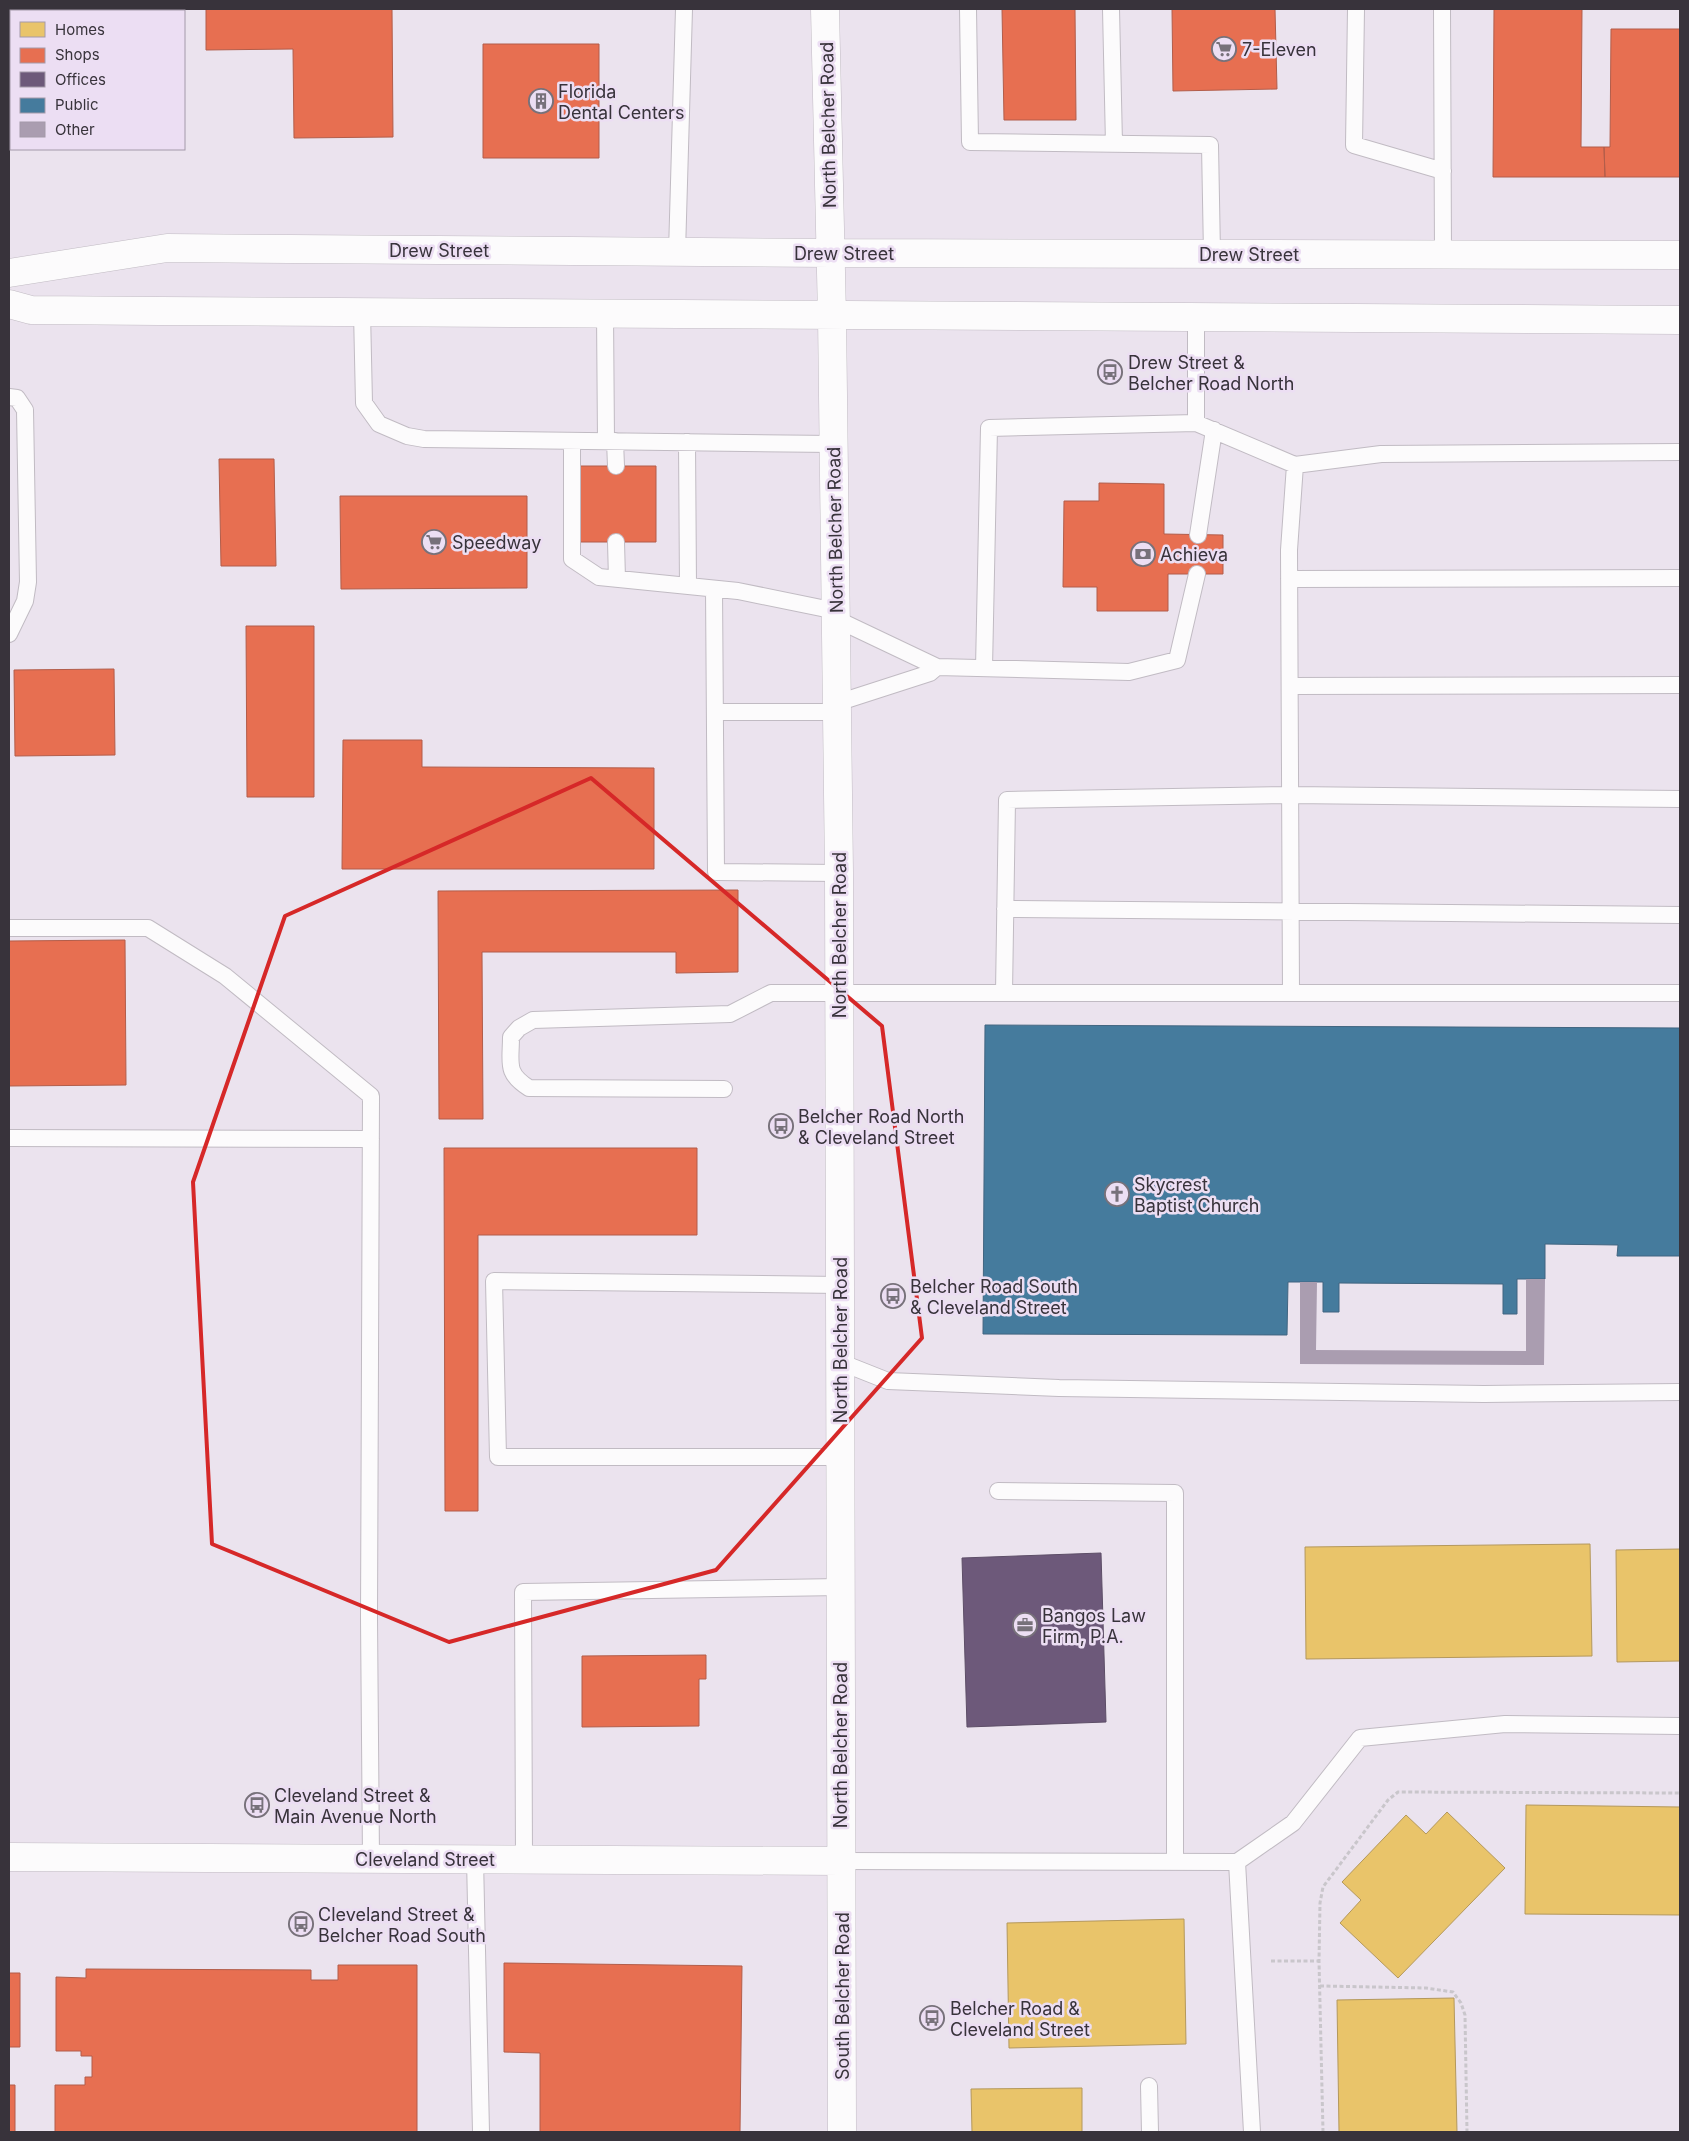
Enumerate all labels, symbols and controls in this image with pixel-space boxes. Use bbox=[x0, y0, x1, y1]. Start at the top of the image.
legend bbox=[10, 10, 185, 150]
text: Homes bbox=[55, 20, 105, 39]
supermarket icon: 7-Eleven bbox=[1211, 36, 1237, 62]
place label: 7-Eleven bbox=[1242, 39, 1317, 60]
street label: North Belcher Road bbox=[816, 42, 840, 208]
text: Shops bbox=[55, 45, 100, 64]
text: Offices bbox=[55, 70, 106, 89]
place label: Florida Dental Centers bbox=[558, 81, 684, 123]
building icon: Florida Dental Centers bbox=[528, 88, 554, 114]
text: Public bbox=[55, 95, 98, 114]
text: Other bbox=[55, 120, 95, 139]
street label: Drew Street bbox=[389, 240, 489, 261]
street label: Drew Street bbox=[794, 243, 894, 264]
street label: Drew Street bbox=[1199, 244, 1299, 265]
place label: Drew Street & Belcher Road North bbox=[1128, 352, 1294, 394]
bus stop icon: Drew Street & Belcher Road North bbox=[1097, 359, 1123, 385]
street label: North Belcher Road bbox=[823, 447, 847, 613]
supermarket icon: Speedway bbox=[421, 529, 447, 555]
place label: Speedway bbox=[452, 532, 541, 553]
bank icon: Achieva bbox=[1130, 541, 1156, 567]
place label: Achieva bbox=[1160, 544, 1228, 565]
street label: North Belcher Road bbox=[829, 852, 850, 1018]
place label: Belcher Road North & Cleveland Street bbox=[798, 1106, 964, 1148]
bus stop icon: Belcher Road North & Cleveland Street bbox=[768, 1113, 794, 1139]
place label: Skycrest Baptist Church bbox=[1134, 1174, 1259, 1216]
church icon: Skycrest Baptist Church bbox=[1104, 1181, 1130, 1207]
street label: North Belcher Road bbox=[830, 1257, 851, 1423]
place label: Belcher Road South & Cleveland Street bbox=[910, 1276, 1078, 1318]
bus stop icon: Belcher Road South & Cleveland Street bbox=[880, 1283, 906, 1309]
place label: Bangos Law Firm, P.A. bbox=[1042, 1605, 1146, 1647]
office icon: Bangos Law Firm, P.A. bbox=[1012, 1612, 1038, 1638]
street label: North Belcher Road bbox=[830, 1662, 851, 1828]
place label: Cleveland Street & Main Avenue North bbox=[274, 1785, 437, 1827]
bus stop icon: Cleveland Street & Main Avenue North bbox=[244, 1792, 270, 1818]
street label: Cleveland Street bbox=[355, 1849, 495, 1870]
place label: Cleveland Street & Belcher Road South bbox=[318, 1904, 486, 1946]
bus stop icon: Cleveland Street & Belcher Road South bbox=[288, 1911, 314, 1937]
street label: South Belcher Road bbox=[832, 1912, 853, 2080]
place label: Belcher Road & Cleveland Street bbox=[950, 1998, 1090, 2040]
bus stop icon: Belcher Road & Cleveland Street bbox=[919, 2005, 945, 2031]

